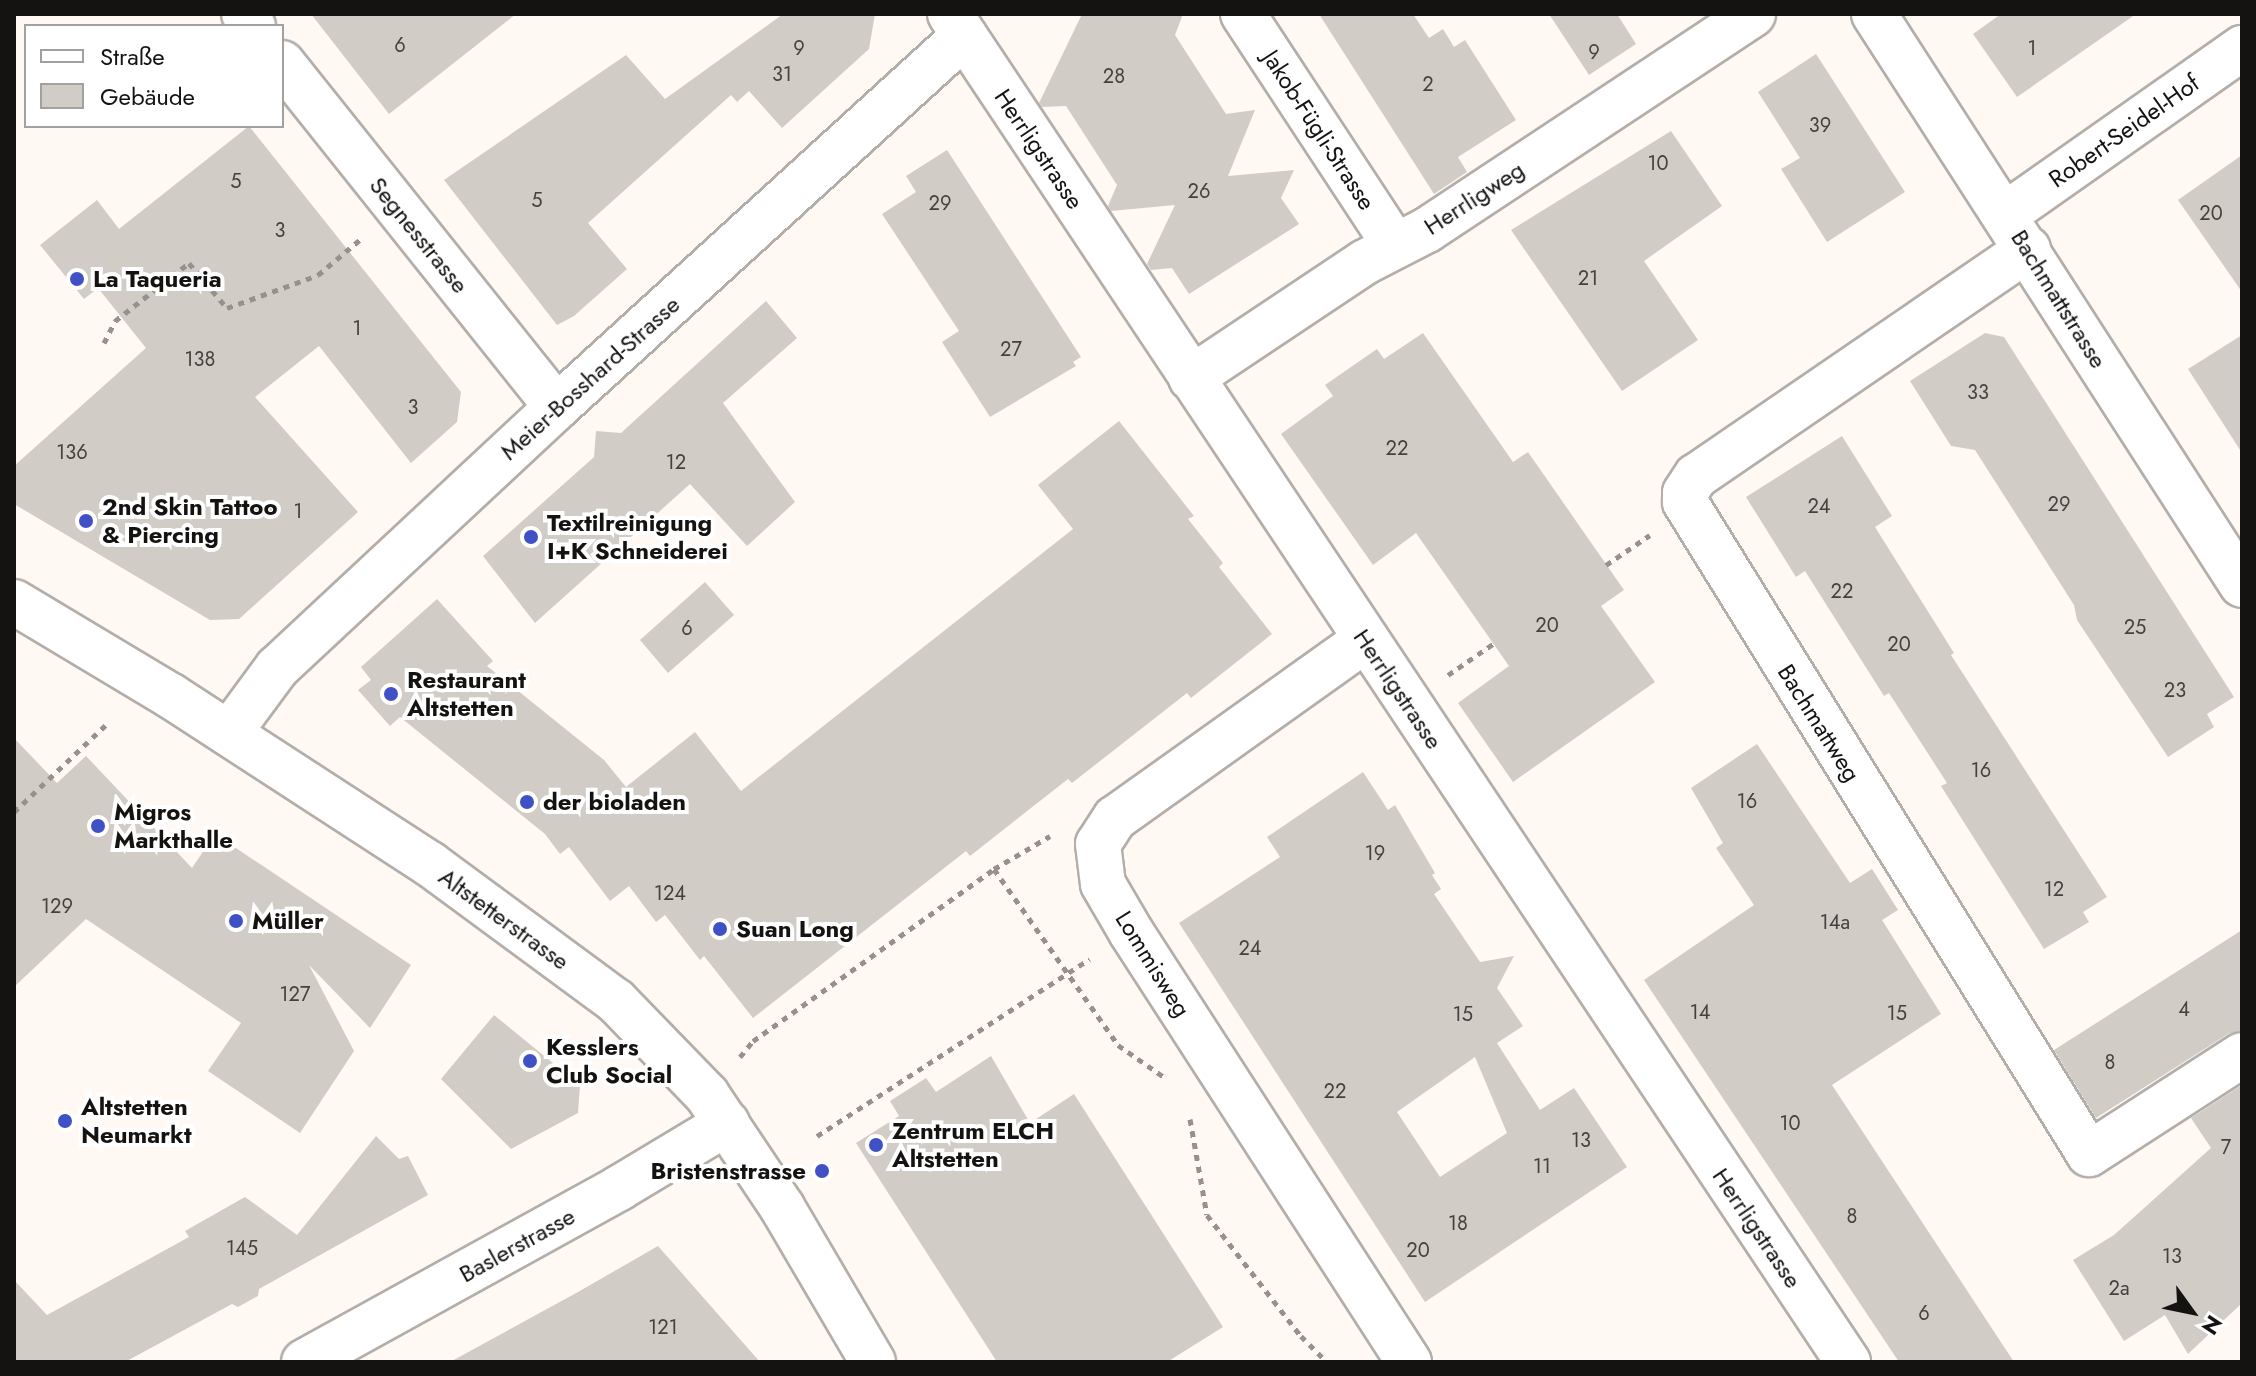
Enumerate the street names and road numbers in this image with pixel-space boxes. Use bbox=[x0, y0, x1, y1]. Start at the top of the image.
street label: Jakob-Fügli-Strasse bbox=[1257, 45, 1381, 215]
street label: Robert-Seidel-Hof bbox=[2043, 68, 2205, 194]
street label: Herrligstrasse bbox=[988, 84, 1090, 214]
street label: Herrligweg bbox=[1419, 155, 1529, 241]
street label: Segnesstrasse bbox=[364, 171, 474, 299]
street label: Bachmattstrasse bbox=[2005, 224, 2113, 374]
street label: Meier-Bosshard-Strasse bbox=[495, 290, 685, 466]
street label: Herrligstrasse bbox=[1347, 624, 1449, 754]
street label: Bachmattweg bbox=[1772, 659, 1866, 787]
street label: Altstetterstrasse bbox=[433, 862, 575, 976]
street label: Lommisweg bbox=[1109, 906, 1197, 1022]
street label: Herrligstrasse bbox=[1706, 1163, 1808, 1293]
street label: Baslerstrasse bbox=[454, 1201, 580, 1289]

